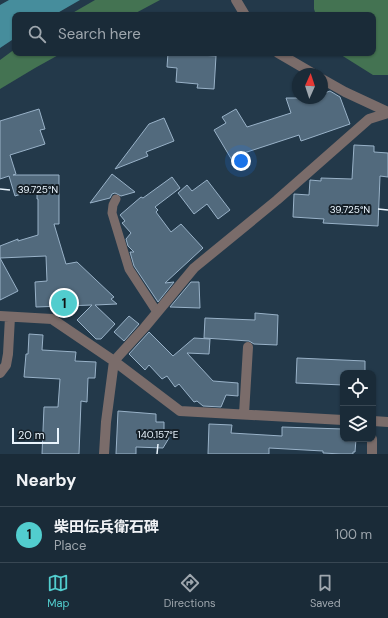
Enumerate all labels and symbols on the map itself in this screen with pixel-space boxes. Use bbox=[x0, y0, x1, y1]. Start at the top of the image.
north arrow bbox=[292, 68, 328, 104]
your location bbox=[231, 151, 251, 171]
text: 39.725°N bbox=[18, 183, 58, 196]
text: 39.725°N bbox=[330, 203, 370, 216]
pin: 1 bbox=[51, 288, 77, 318]
scale bar bbox=[12, 426, 59, 445]
text: 140.157°E bbox=[138, 428, 179, 441]

